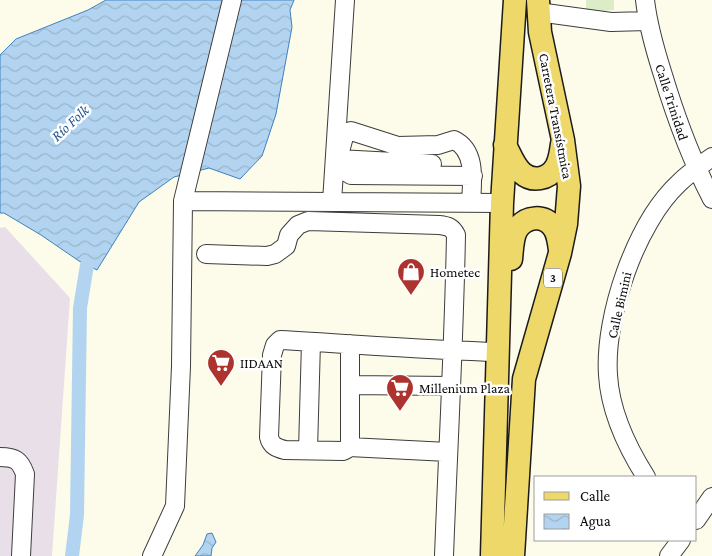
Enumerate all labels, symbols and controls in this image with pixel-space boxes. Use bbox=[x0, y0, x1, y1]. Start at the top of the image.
street label: Carretera Transístmica bbox=[536, 52, 576, 181]
street label: Calle Trinidad bbox=[652, 62, 692, 143]
water label: Río Folk bbox=[48, 101, 93, 144]
shop icon: Hometec bbox=[396, 257, 426, 296]
place label: Hometec bbox=[430, 264, 480, 280]
road number: 3 bbox=[544, 268, 562, 288]
street label: Calle Bimini bbox=[604, 270, 635, 340]
supermarket icon: IIDAAN bbox=[206, 348, 236, 387]
place label: IIDAAN bbox=[240, 355, 283, 371]
supermarket icon: Millenium Plaza bbox=[385, 373, 415, 412]
place label: Millenium Plaza bbox=[419, 380, 510, 396]
legend bbox=[534, 476, 697, 541]
text: Calle bbox=[580, 488, 611, 504]
text: Agua bbox=[580, 513, 611, 530]

